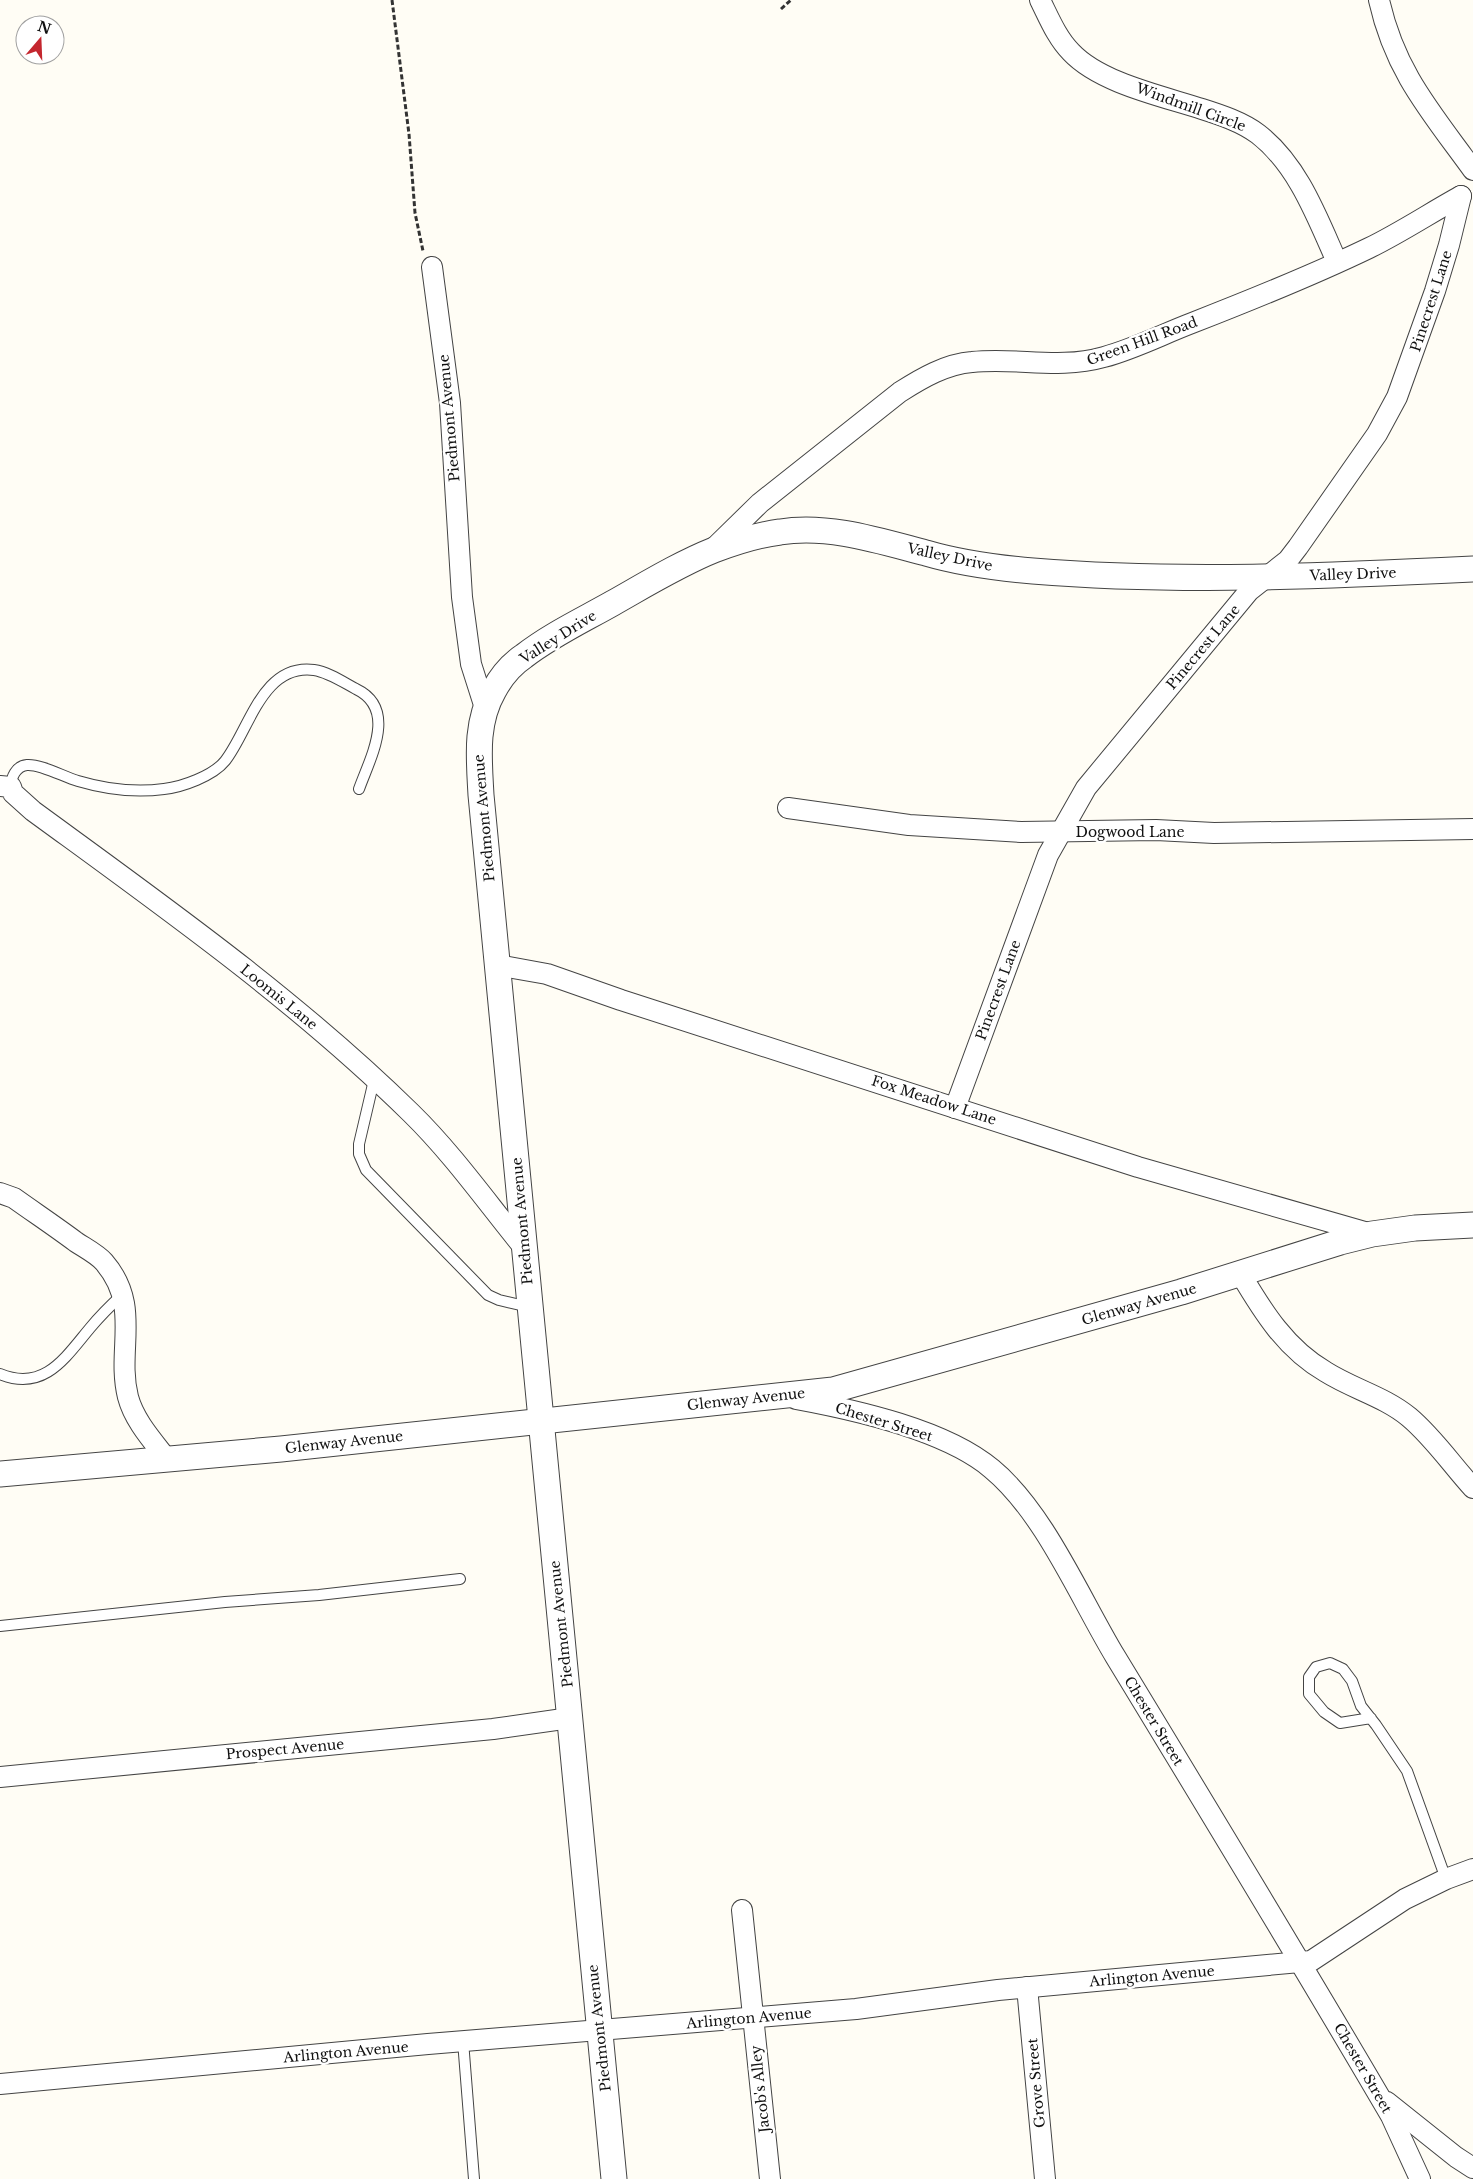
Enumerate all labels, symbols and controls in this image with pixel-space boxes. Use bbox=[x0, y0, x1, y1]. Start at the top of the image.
north arrow bbox=[15, 15, 65, 65]
text: N bbox=[35, 17, 53, 38]
street label: Windmill Circle bbox=[1133, 78, 1248, 135]
street label: Pinecrest Lane bbox=[1406, 248, 1456, 354]
street label: Green Hill Road bbox=[1084, 312, 1200, 369]
street label: Piedmont Avenue bbox=[434, 354, 464, 482]
street label: Valley Drive bbox=[905, 539, 994, 575]
street label: Valley Drive bbox=[1308, 563, 1397, 585]
street label: Pinecrest Lane bbox=[1162, 601, 1244, 693]
street label: Valley Drive bbox=[516, 606, 600, 668]
street label: Piedmont Avenue bbox=[469, 754, 499, 882]
street label: Dogwood Lane bbox=[1076, 823, 1185, 841]
street label: Pinecrest Lane bbox=[972, 937, 1024, 1043]
street label: Loomis Lane bbox=[237, 960, 321, 1034]
street label: Fox Meadow Lane bbox=[869, 1071, 999, 1129]
street label: Piedmont Avenue bbox=[507, 1157, 537, 1285]
street label: Glenway Avenue bbox=[1079, 1279, 1199, 1329]
street label: Glenway Avenue bbox=[686, 1384, 806, 1414]
street label: Chester Street bbox=[833, 1399, 936, 1446]
street label: Glenway Avenue bbox=[284, 1427, 404, 1457]
street label: Piedmont Avenue bbox=[545, 1560, 577, 1688]
street label: Chester Street bbox=[1120, 1673, 1188, 1770]
street label: Prospect Avenue bbox=[225, 1735, 345, 1763]
street label: Arlington Avenue bbox=[1088, 1962, 1215, 1991]
street label: Piedmont Avenue bbox=[583, 1964, 615, 2092]
street label: Arlington Avenue bbox=[685, 2004, 812, 2033]
street label: Chester Street bbox=[1330, 2020, 1396, 2117]
street label: Grove Street bbox=[1023, 2037, 1049, 2129]
street label: Arlington Avenue bbox=[282, 2038, 409, 2067]
street label: Jacob's Alley bbox=[746, 2044, 774, 2135]

